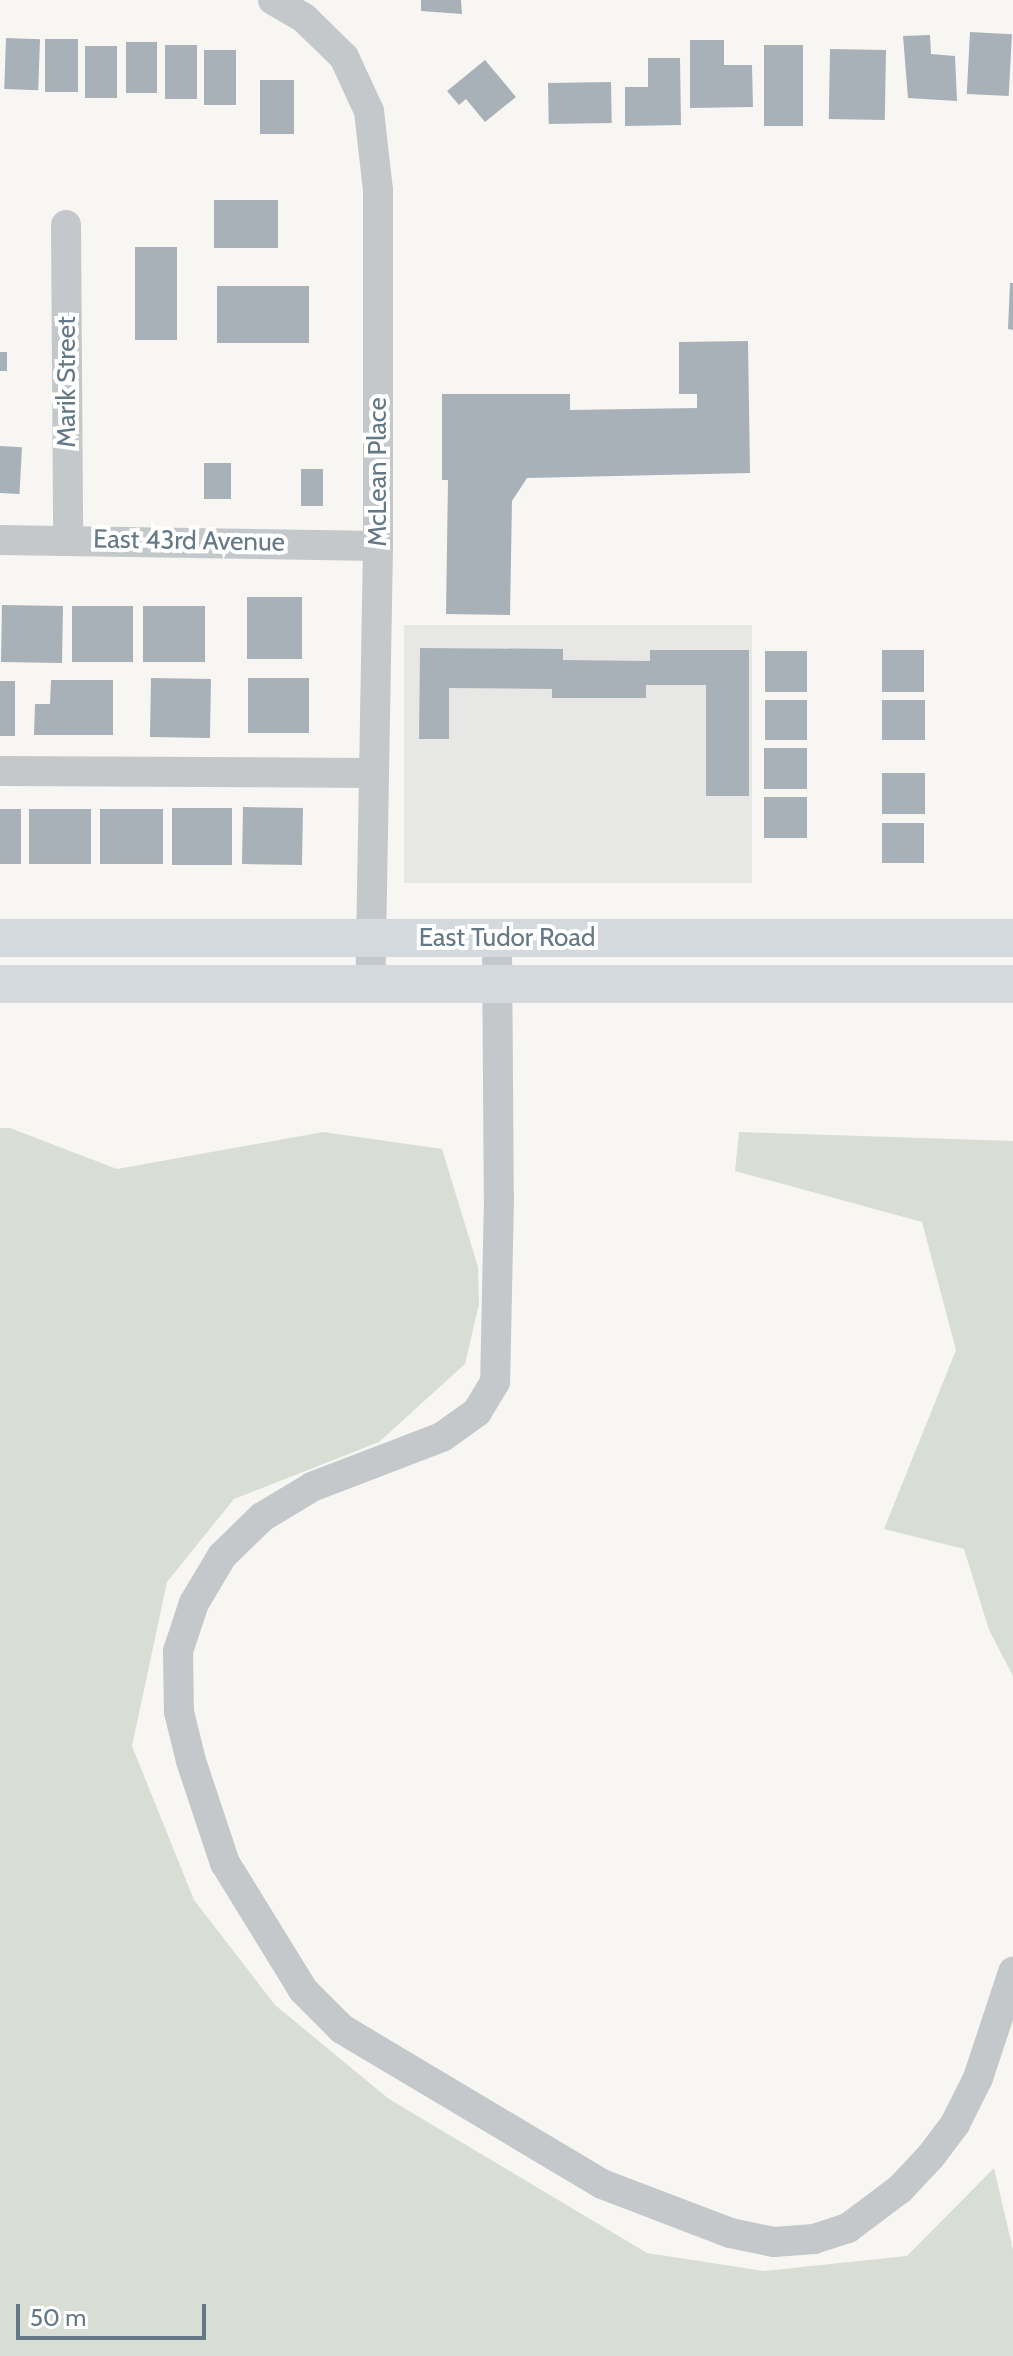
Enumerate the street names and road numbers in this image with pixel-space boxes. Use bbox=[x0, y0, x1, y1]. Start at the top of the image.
street label: Marik Street bbox=[51, 316, 83, 448]
street label: McLean Place bbox=[362, 397, 394, 547]
street label: East 43rd Avenue bbox=[93, 524, 285, 558]
street label: East Tudor Road bbox=[419, 922, 595, 954]

